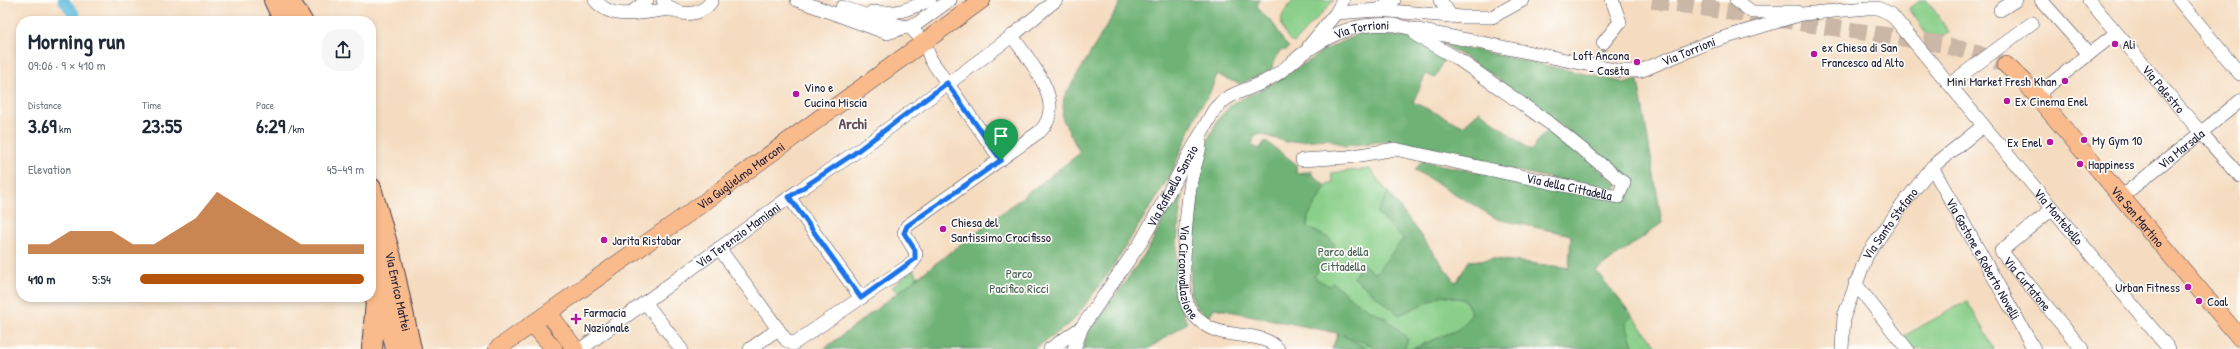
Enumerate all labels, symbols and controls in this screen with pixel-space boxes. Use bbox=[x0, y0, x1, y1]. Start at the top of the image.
street label: Via Torrioni bbox=[1331, 15, 1390, 43]
text: Morning run bbox=[28, 26, 125, 56]
button: share bbox=[322, 29, 364, 71]
street label: Via Torrioni bbox=[1659, 32, 1718, 70]
place label: Ali bbox=[2123, 35, 2136, 53]
place label: ex Chiesa di San Francesco ad Alto bbox=[1821, 38, 1904, 71]
marker: Ali bbox=[2110, 39, 2120, 49]
place label: Loft Ancona - Casêta bbox=[1573, 46, 1629, 79]
marker: ex Chiesa di San Francesco ad Alto bbox=[1809, 49, 1819, 59]
text: 09:06 · 9 × 410 m bbox=[28, 56, 106, 74]
marker: Loft Ancona - Casêta bbox=[1632, 57, 1642, 67]
street label: Via Palestro bbox=[2138, 61, 2189, 117]
place label: Mini Market Fresh Khan bbox=[1947, 72, 2057, 90]
marker: Mini Market Fresh Khan bbox=[2060, 76, 2070, 86]
place label: Vino e Cucina Miscia bbox=[804, 78, 867, 111]
marker: Vino e Cucina Miscia bbox=[791, 89, 801, 99]
place label: Ex Cinema Enel bbox=[2015, 92, 2088, 110]
marker: Ex Cinema Enel bbox=[2002, 96, 2012, 106]
text: Distance bbox=[28, 98, 62, 112]
text: Time bbox=[142, 98, 161, 112]
text: Pace bbox=[256, 98, 274, 112]
text: 3.69 bbox=[28, 112, 57, 139]
text: 23:55 bbox=[142, 112, 182, 139]
text: 6:29 bbox=[256, 112, 285, 139]
district label: Archi bbox=[839, 113, 867, 134]
pin bbox=[984, 119, 1018, 160]
text: km bbox=[57, 122, 71, 136]
text: /km bbox=[285, 122, 305, 136]
street label: Via Marsala bbox=[2154, 124, 2208, 173]
icon: arrive bbox=[990, 125, 1012, 147]
place label: My Gym 10 bbox=[2092, 131, 2143, 149]
place label: Ex Enel bbox=[2007, 133, 2043, 151]
marker: My Gym 10 bbox=[2079, 135, 2089, 145]
marker: Ex Enel bbox=[2045, 137, 2055, 147]
street label: Via Guglielmo Marconi bbox=[693, 138, 788, 214]
street label: Via Raffaello Sanzio bbox=[1142, 142, 1202, 230]
place label: Happiness bbox=[2088, 155, 2134, 173]
marker: Happiness bbox=[2075, 159, 2085, 169]
text: Elevation bbox=[28, 160, 71, 178]
text: 45–49 m bbox=[327, 160, 364, 178]
street label: Via della Cittadella bbox=[1525, 169, 1614, 205]
street label: Via San Martino bbox=[2107, 182, 2169, 251]
street label: Via Santo Stefano bbox=[1858, 184, 1922, 263]
street label: Via Montebello bbox=[2030, 184, 2088, 248]
street label: Via Gastone e Roberto Novelli bbox=[1942, 194, 2025, 323]
street label: Via Terenzio Mamiani bbox=[692, 198, 784, 272]
place label: Chiesa del Santissimo Crocifisso bbox=[951, 213, 1051, 246]
marker: Chiesa del Santissimo Crocifisso bbox=[938, 224, 948, 234]
street label: Via Circonvallazione bbox=[1175, 224, 1203, 323]
place label: Jarita Ristobar bbox=[612, 231, 681, 249]
marker: Jarita Ristobar bbox=[599, 235, 609, 245]
park label: Parco della Cittadella bbox=[1318, 242, 1368, 275]
street label: Via Enrico Mattei bbox=[381, 249, 416, 333]
street label: Via Curtatone bbox=[2000, 252, 2056, 315]
park label: Parco Pacifico Ricci bbox=[989, 264, 1049, 297]
text: 410 m bbox=[28, 270, 55, 288]
text: 5:54 bbox=[92, 270, 111, 288]
place label: Urban Fitness bbox=[2115, 278, 2180, 296]
marker: Urban Fitness bbox=[2183, 282, 2193, 292]
place label: Coal bbox=[2207, 292, 2228, 310]
marker: Coal bbox=[2194, 296, 2204, 306]
place label: Farmacia Nazionale bbox=[583, 303, 629, 336]
marker: Farmacia Nazionale bbox=[571, 314, 581, 324]

